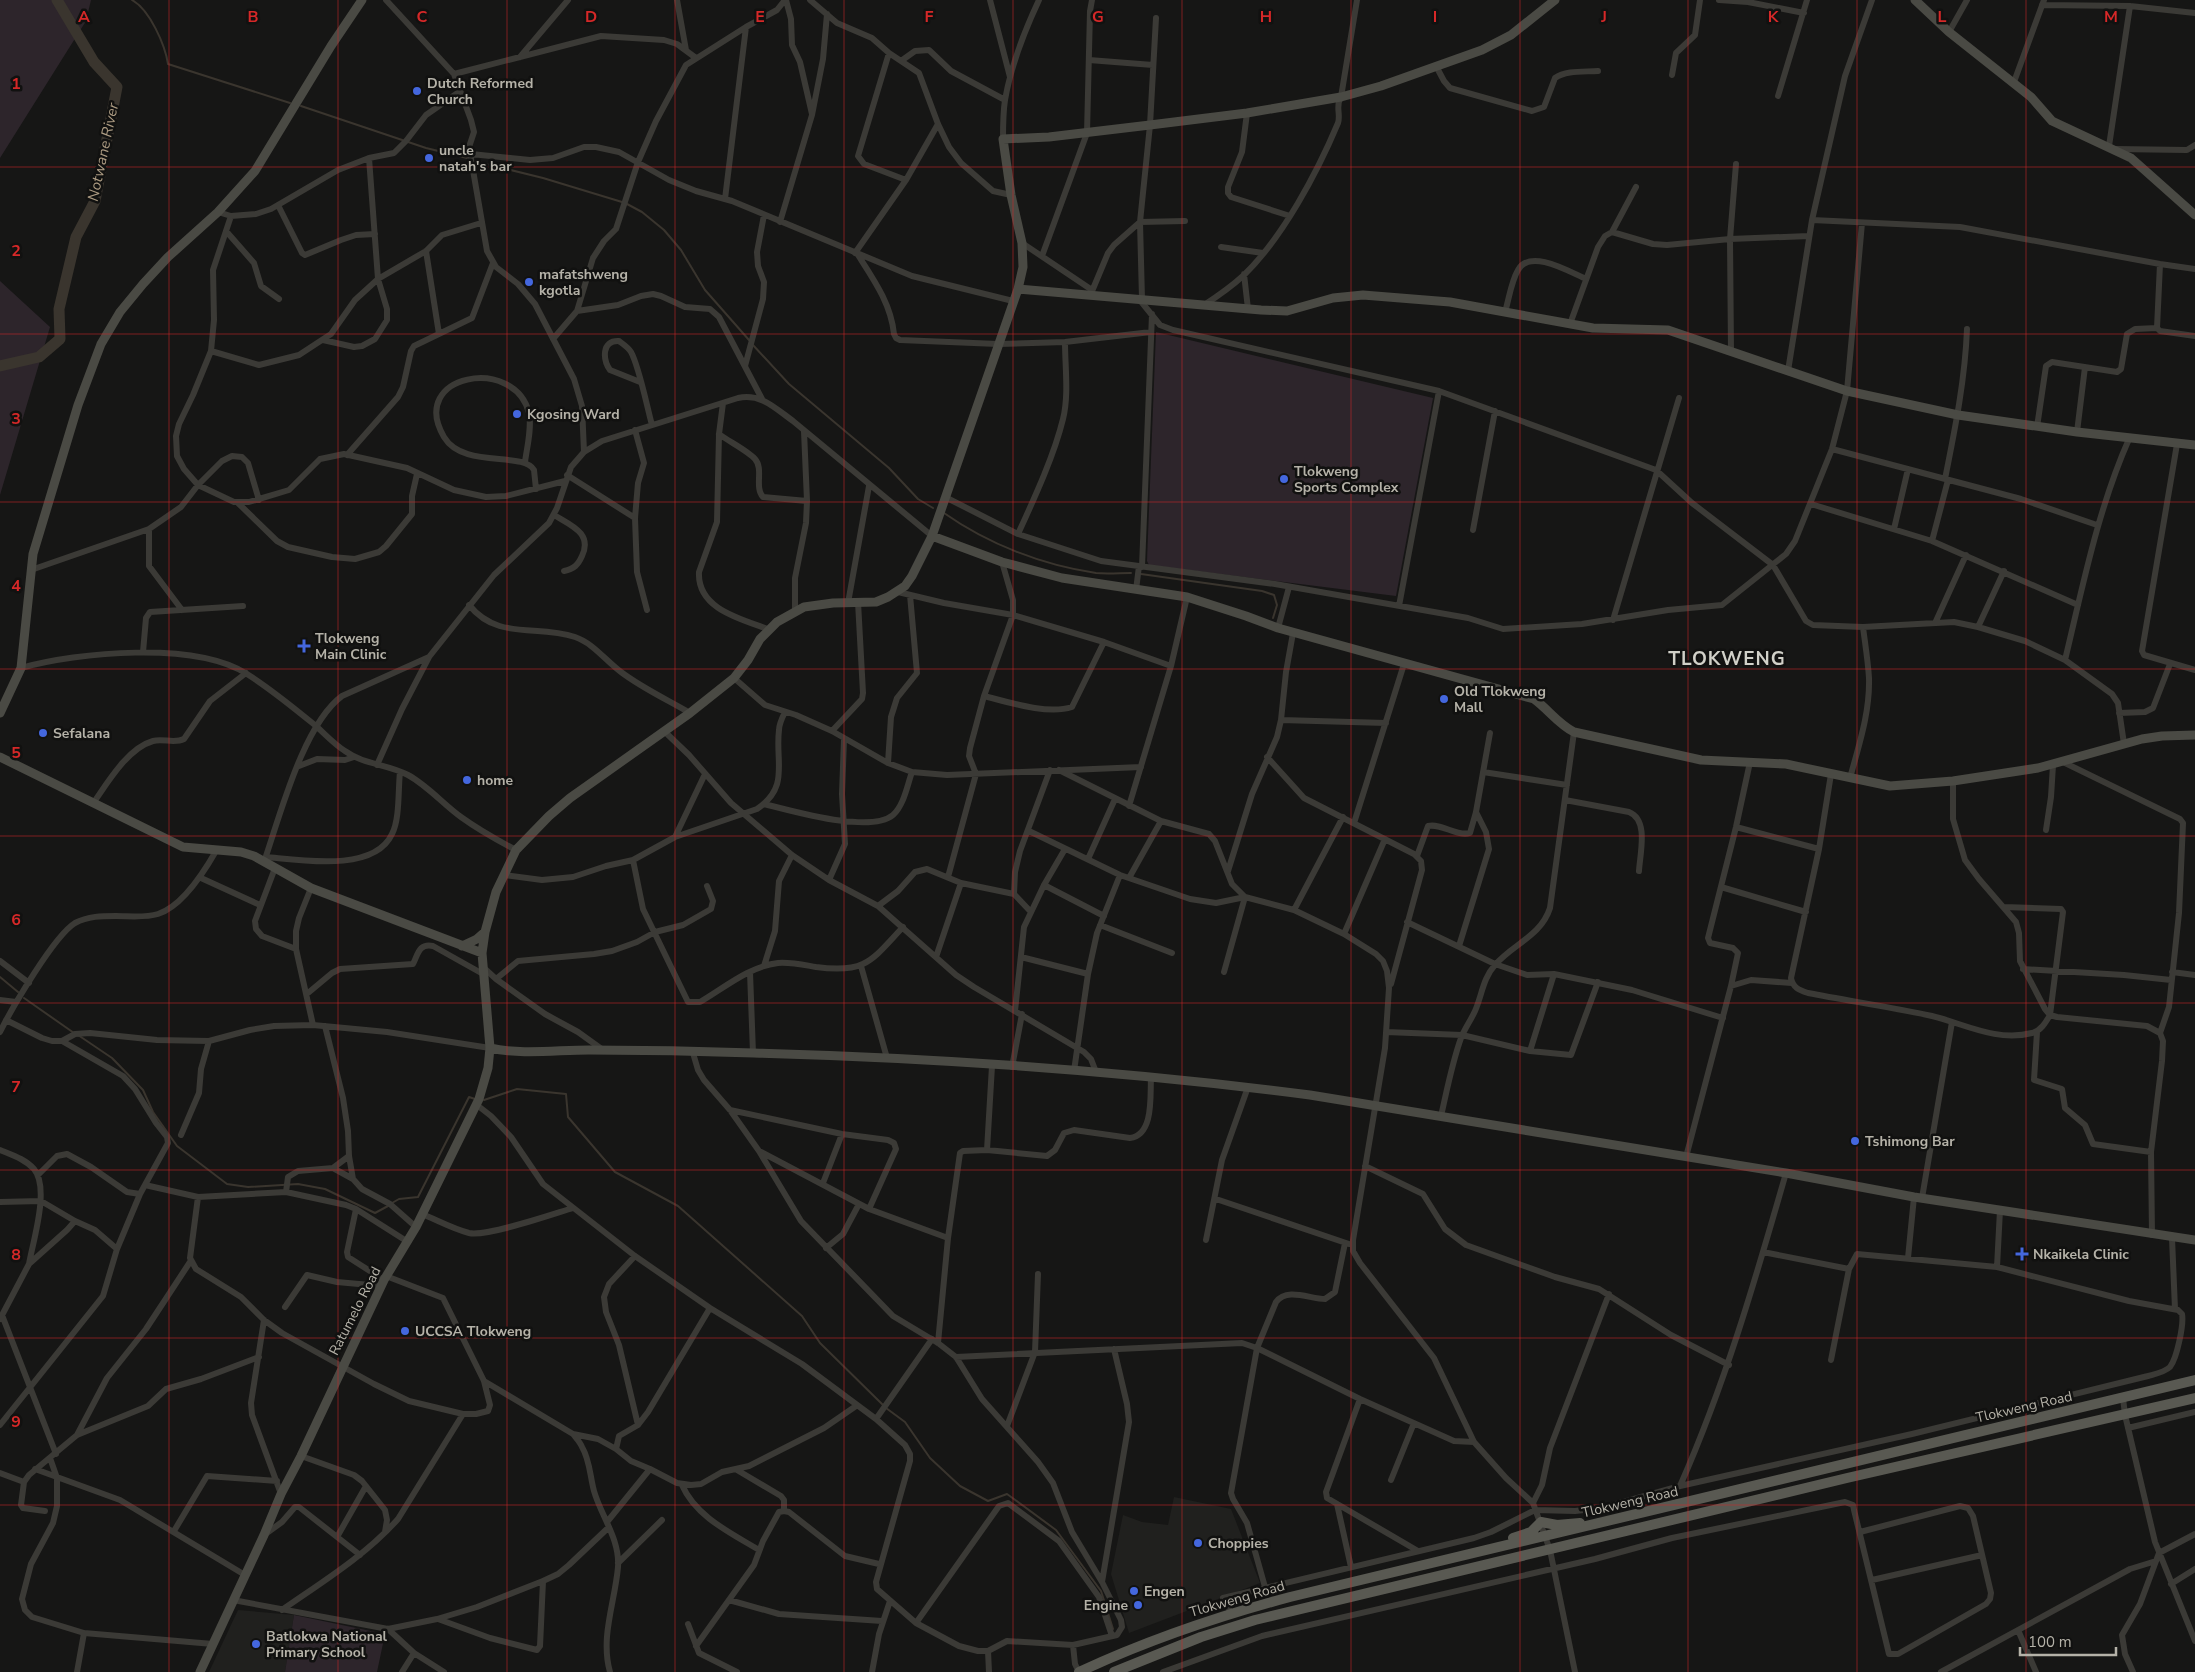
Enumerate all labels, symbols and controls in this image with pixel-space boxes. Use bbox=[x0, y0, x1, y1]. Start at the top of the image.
text: A bbox=[78, 6, 90, 28]
text: B bbox=[247, 6, 259, 28]
text: C bbox=[417, 6, 428, 28]
text: D bbox=[585, 6, 597, 28]
text: E bbox=[755, 6, 765, 28]
text: F bbox=[925, 6, 934, 28]
text: G bbox=[1092, 6, 1104, 28]
text: H bbox=[1260, 6, 1272, 28]
text: I bbox=[1433, 6, 1437, 28]
text: J bbox=[1600, 6, 1607, 28]
text: K bbox=[1768, 6, 1780, 28]
text: L bbox=[1938, 6, 1947, 28]
text: M bbox=[2104, 6, 2118, 28]
text: 1 bbox=[11, 73, 21, 95]
place label: Dutch Reformed Church bbox=[427, 74, 533, 109]
marker: Dutch Reformed Church bbox=[411, 85, 423, 97]
water label: Notwane River bbox=[83, 100, 123, 203]
place label: uncle natah's bar bbox=[439, 141, 512, 176]
marker: uncle natah's bar bbox=[423, 152, 435, 164]
text: 2 bbox=[11, 240, 21, 262]
place label: mafatshweng kgotla bbox=[539, 265, 628, 300]
marker: mafatshweng kgotla bbox=[523, 276, 535, 288]
place label: Kgosing Ward bbox=[527, 405, 620, 424]
text: 3 bbox=[11, 408, 21, 430]
marker: Kgosing Ward bbox=[511, 408, 523, 420]
place label: Tlokweng Sports Complex bbox=[1294, 462, 1399, 497]
marker: Tlokweng Sports Complex bbox=[1278, 473, 1290, 485]
text: 4 bbox=[11, 575, 21, 597]
place label: Tlokweng Main Clinic bbox=[315, 629, 387, 664]
marker: Tlokweng Main Clinic bbox=[297, 639, 311, 653]
district label: TLOKWENG bbox=[1668, 646, 1786, 672]
place label: Old Tlokweng Mall bbox=[1454, 682, 1546, 717]
marker: Old Tlokweng Mall bbox=[1438, 693, 1450, 705]
place label: Sefalana bbox=[53, 724, 110, 743]
marker: Sefalana bbox=[37, 727, 49, 739]
text: 5 bbox=[11, 742, 21, 764]
place label: home bbox=[477, 771, 514, 790]
marker: home bbox=[461, 774, 473, 786]
text: 6 bbox=[11, 909, 21, 931]
text: 7 bbox=[11, 1076, 21, 1098]
place label: Tshimong Bar bbox=[1865, 1132, 1955, 1151]
marker: Tshimong Bar bbox=[1849, 1135, 1861, 1147]
text: 8 bbox=[11, 1244, 21, 1266]
place label: Nkaikela Clinic bbox=[2033, 1245, 2129, 1264]
marker: Nkaikela Clinic bbox=[2015, 1247, 2029, 1261]
street label: Ratumelo Road bbox=[325, 1263, 385, 1359]
place label: UCCSA Tlokweng bbox=[415, 1322, 531, 1341]
marker: UCCSA Tlokweng bbox=[399, 1325, 411, 1337]
street label: Tlokweng Road bbox=[1974, 1387, 2074, 1427]
text: 9 bbox=[11, 1411, 21, 1433]
street label: Tlokweng Road bbox=[1580, 1482, 1680, 1522]
place label: Choppies bbox=[1208, 1534, 1269, 1553]
marker: Choppies bbox=[1192, 1537, 1204, 1549]
street label: Tlokweng Road bbox=[1187, 1576, 1287, 1622]
place label: Engen bbox=[1144, 1582, 1185, 1601]
marker: Engen bbox=[1128, 1585, 1140, 1597]
place label: Engine bbox=[1084, 1596, 1128, 1615]
marker: Engine bbox=[1132, 1599, 1144, 1611]
scale bar bbox=[2020, 1624, 2116, 1656]
place label: Batlokwa National Primary School bbox=[266, 1627, 388, 1662]
text: 100 m bbox=[2028, 1632, 2072, 1652]
marker: Batlokwa National Primary School bbox=[250, 1638, 262, 1650]

